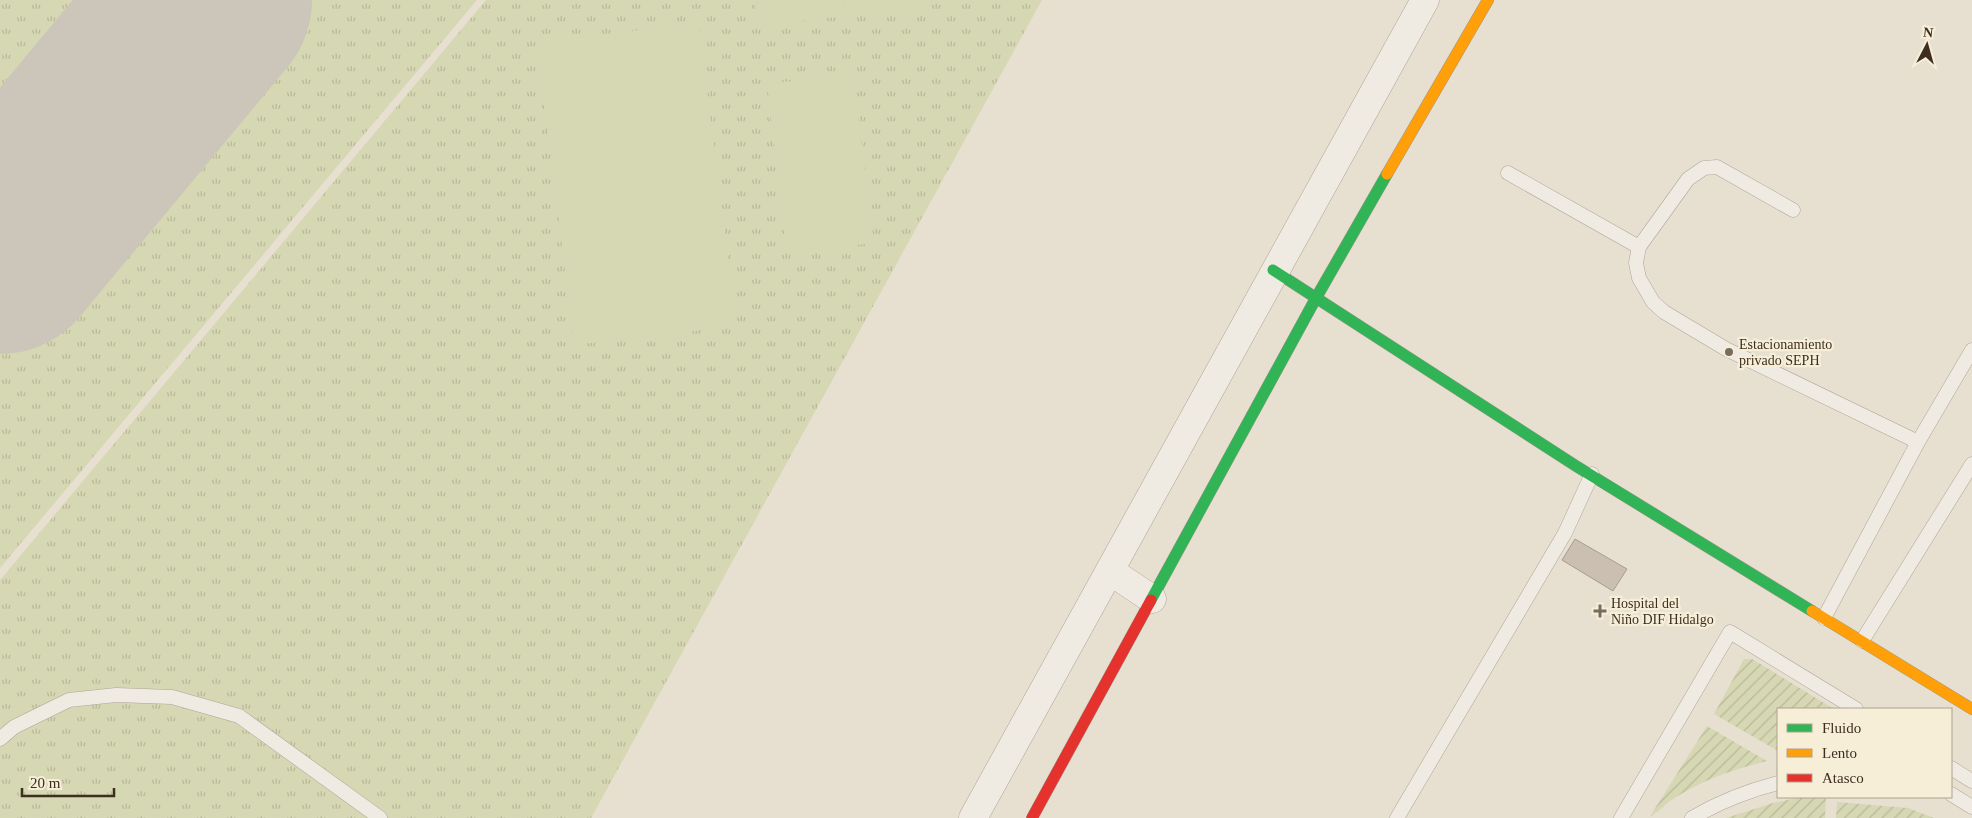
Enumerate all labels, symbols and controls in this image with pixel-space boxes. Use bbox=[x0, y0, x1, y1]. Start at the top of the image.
north arrow bbox=[1902, 20, 1952, 70]
text: N bbox=[1922, 25, 1934, 41]
place label: Estacionamiento privado SEPH bbox=[1739, 337, 1832, 368]
marker: Estacionamiento privado SEPH bbox=[1723, 346, 1735, 358]
place label: Hospital del Niño DIF Hidalgo bbox=[1611, 596, 1714, 627]
marker: Hospital del Niño DIF Hidalgo bbox=[1593, 604, 1607, 618]
legend bbox=[1777, 708, 1952, 798]
text: Fluido bbox=[1822, 720, 1861, 736]
text: Lento bbox=[1822, 745, 1857, 761]
scale bar bbox=[22, 766, 115, 798]
text: Atasco bbox=[1822, 770, 1864, 786]
text: 20 m bbox=[30, 775, 61, 791]

